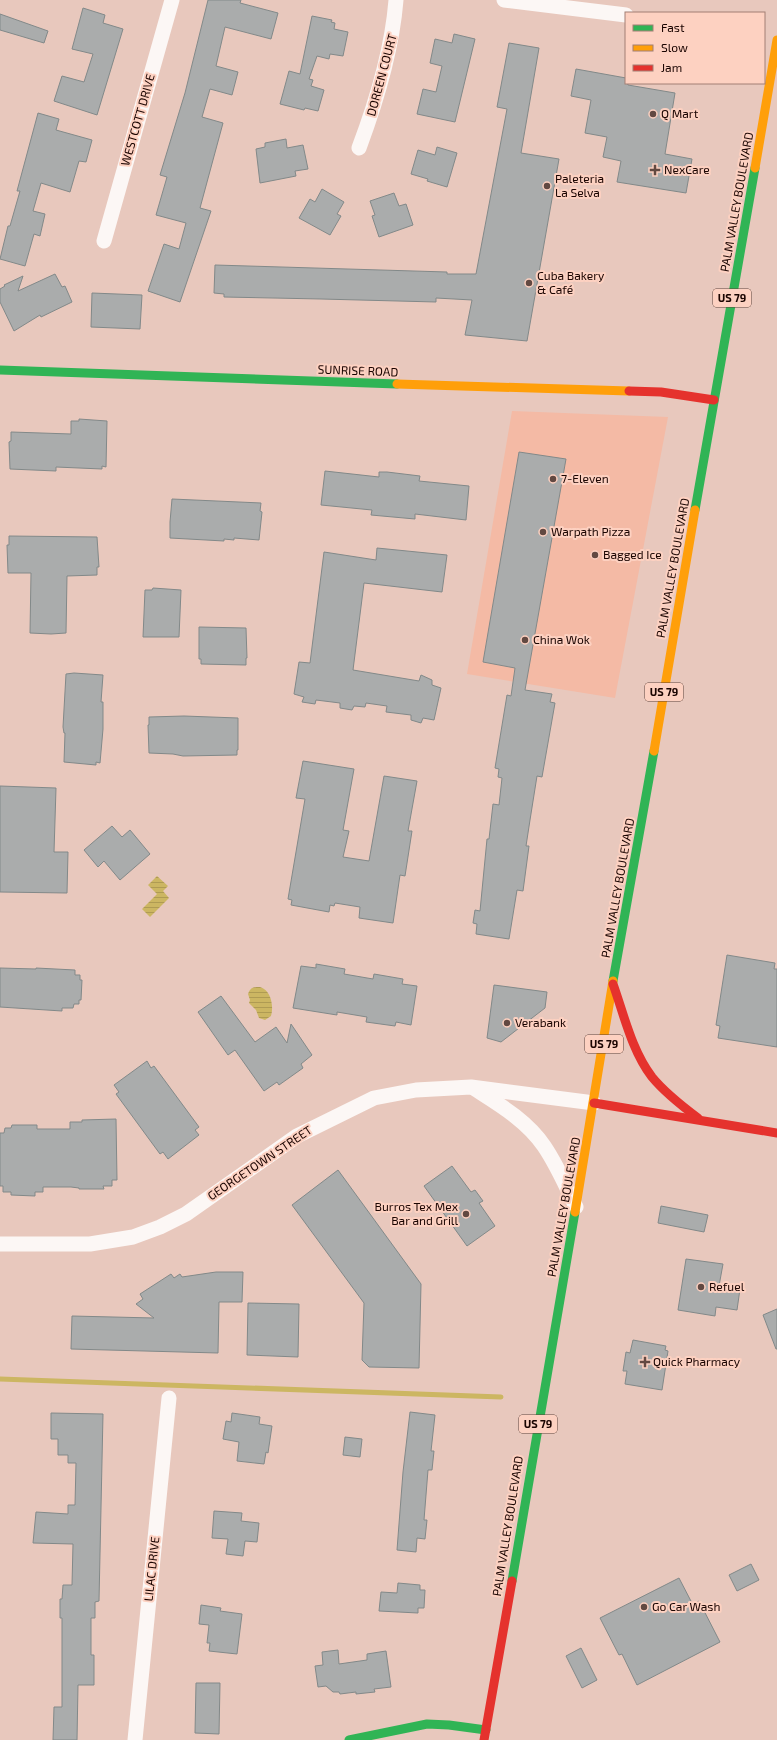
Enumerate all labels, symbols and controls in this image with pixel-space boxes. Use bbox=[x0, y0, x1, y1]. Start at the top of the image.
legend bbox=[625, 12, 765, 84]
text: Fast bbox=[661, 20, 685, 34]
street label: DOREEN COURT bbox=[363, 32, 399, 118]
text: Slow bbox=[661, 40, 688, 54]
text: Jam bbox=[661, 60, 682, 74]
street label: WESTCOTT DRIVE bbox=[117, 72, 157, 167]
place label: Q Mart bbox=[661, 106, 699, 121]
marker: Q Mart bbox=[648, 109, 658, 119]
street label: PALM VALLEY BOULEVARD bbox=[717, 131, 755, 273]
place label: NexCare bbox=[664, 162, 710, 176]
marker: NexCare bbox=[649, 164, 661, 176]
place label: Paleteria La Selva bbox=[555, 171, 604, 199]
marker: Paleteria La Selva bbox=[542, 181, 552, 191]
place label: Cuba Bakery & Café bbox=[537, 268, 605, 296]
marker: Cuba Bakery & Café bbox=[524, 278, 534, 288]
road number: US 79 bbox=[713, 289, 751, 307]
street label: SUNRISE ROAD bbox=[317, 362, 399, 378]
place label: 7-Eleven bbox=[561, 471, 609, 485]
marker: 7-Eleven bbox=[548, 474, 558, 484]
street label: PALM VALLEY BOULEVARD bbox=[653, 497, 691, 639]
place label: Warpath Pizza bbox=[551, 524, 630, 538]
marker: Warpath Pizza bbox=[538, 527, 548, 537]
place label: Bagged Ice bbox=[603, 547, 662, 561]
marker: Bagged Ice bbox=[590, 550, 600, 560]
place label: China Wok bbox=[533, 632, 590, 646]
marker: China Wok bbox=[520, 635, 530, 645]
road number: US 79 bbox=[645, 683, 683, 701]
street label: PALM VALLEY BOULEVARD bbox=[598, 817, 636, 959]
place label: Verabank bbox=[515, 1015, 566, 1029]
marker: Verabank bbox=[502, 1018, 512, 1028]
road number: US 79 bbox=[585, 1035, 623, 1053]
street label: GEORGETOWN STREET bbox=[205, 1122, 314, 1202]
street label: PALM VALLEY BOULEVARD bbox=[544, 1136, 582, 1278]
place label: Burros Tex Mex Bar and Grill bbox=[375, 1199, 459, 1227]
marker: Burros Tex Mex Bar and Grill bbox=[461, 1209, 471, 1219]
place label: Refuel bbox=[709, 1279, 745, 1293]
marker: Refuel bbox=[696, 1282, 706, 1292]
place label: Quick Pharmacy bbox=[653, 1354, 741, 1369]
marker: Quick Pharmacy bbox=[640, 1357, 650, 1367]
road number: US 79 bbox=[519, 1415, 557, 1433]
street label: PALM VALLEY BOULEVARD bbox=[489, 1455, 525, 1597]
street label: LILAC DRIVE bbox=[141, 1536, 161, 1602]
place label: Go Car Wash bbox=[652, 1599, 720, 1613]
marker: Go Car Wash bbox=[639, 1602, 649, 1612]

